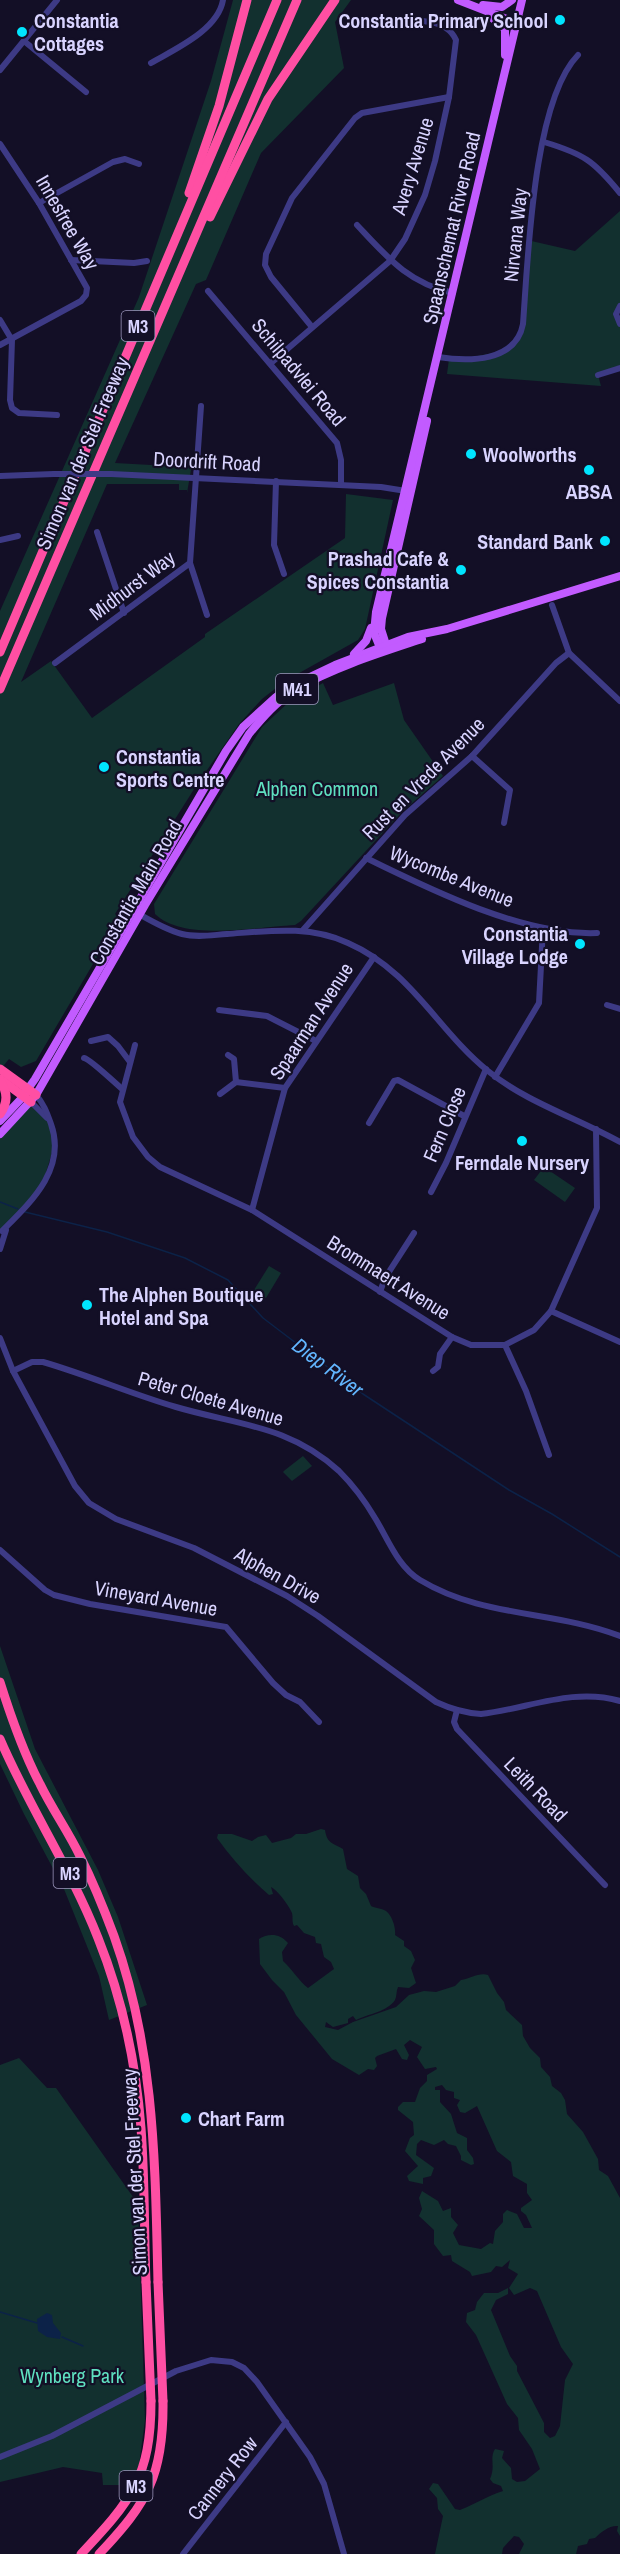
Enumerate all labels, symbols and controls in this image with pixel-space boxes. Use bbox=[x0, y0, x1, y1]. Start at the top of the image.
place label: Constantia Cottages bbox=[34, 7, 119, 57]
place label: Constantia Primary School bbox=[338, 7, 548, 34]
marker: Constantia Primary School bbox=[553, 13, 567, 27]
marker: Constantia Cottages bbox=[15, 25, 29, 39]
street label: Avery Avenue bbox=[384, 114, 440, 219]
street label: Spaanschemat River Road bbox=[416, 129, 486, 327]
street label: Innesfree Way bbox=[30, 170, 106, 275]
street label: Nirvana Way bbox=[497, 186, 533, 283]
road number: M3 bbox=[122, 311, 154, 341]
street label: Schilpadvlei Road bbox=[246, 312, 352, 432]
street label: Simon van der Stel Freeway bbox=[29, 352, 135, 554]
place label: Woolworths bbox=[483, 441, 577, 468]
street label: Doordrift Road bbox=[153, 445, 261, 477]
marker: Woolworths bbox=[464, 447, 478, 461]
marker: ABSA bbox=[582, 463, 596, 477]
place label: ABSA bbox=[566, 478, 612, 505]
place label: Standard Bank bbox=[477, 528, 594, 555]
marker: Standard Bank bbox=[598, 534, 612, 548]
street label: Midhurst Way bbox=[84, 543, 181, 626]
place label: Prashad Cafe & Spices Constantia bbox=[307, 545, 449, 595]
marker: Prashad Cafe & Spices Constantia bbox=[454, 563, 468, 577]
road number: M41 bbox=[276, 674, 318, 704]
street label: Rust en Vrede Avenue bbox=[356, 711, 490, 845]
place label: Constantia Sports Centre bbox=[116, 743, 224, 793]
marker: Constantia Sports Centre bbox=[97, 760, 111, 774]
park label: Alphen Common bbox=[255, 775, 378, 802]
street label: Constantia Main Road bbox=[82, 814, 188, 970]
street label: Wycombe Avenue bbox=[386, 839, 518, 913]
place label: Constantia Village Lodge bbox=[462, 920, 568, 970]
marker: Constantia Village Lodge bbox=[573, 937, 587, 951]
street label: Spaarman Avenue bbox=[263, 957, 359, 1085]
street label: Fern Close bbox=[416, 1082, 472, 1166]
marker: Ferndale Nursery bbox=[515, 1134, 529, 1148]
place label: Ferndale Nursery bbox=[455, 1149, 590, 1176]
street label: Brommaert Avenue bbox=[322, 1228, 456, 1326]
place label: The Alphen Boutique Hotel and Spa bbox=[99, 1281, 263, 1331]
marker: The Alphen Boutique Hotel and Spa bbox=[80, 1298, 94, 1312]
water label: Diep River bbox=[286, 1331, 371, 1404]
street label: Peter Cloete Avenue bbox=[135, 1364, 287, 1432]
street label: Alphen Drive bbox=[229, 1540, 326, 1610]
street label: Vineyard Avenue bbox=[92, 1574, 220, 1622]
street label: Leith Road bbox=[498, 1751, 574, 1827]
road number: M3 bbox=[54, 1858, 86, 1888]
street label: Simon van der Stel Freeway bbox=[115, 2067, 153, 2276]
place label: Chart Farm bbox=[198, 2105, 285, 2132]
marker: Chart Farm bbox=[179, 2111, 193, 2125]
park label: Wynberg Park bbox=[20, 2362, 125, 2389]
street label: Cannery Row bbox=[181, 2430, 263, 2525]
road number: M3 bbox=[120, 2471, 152, 2501]

